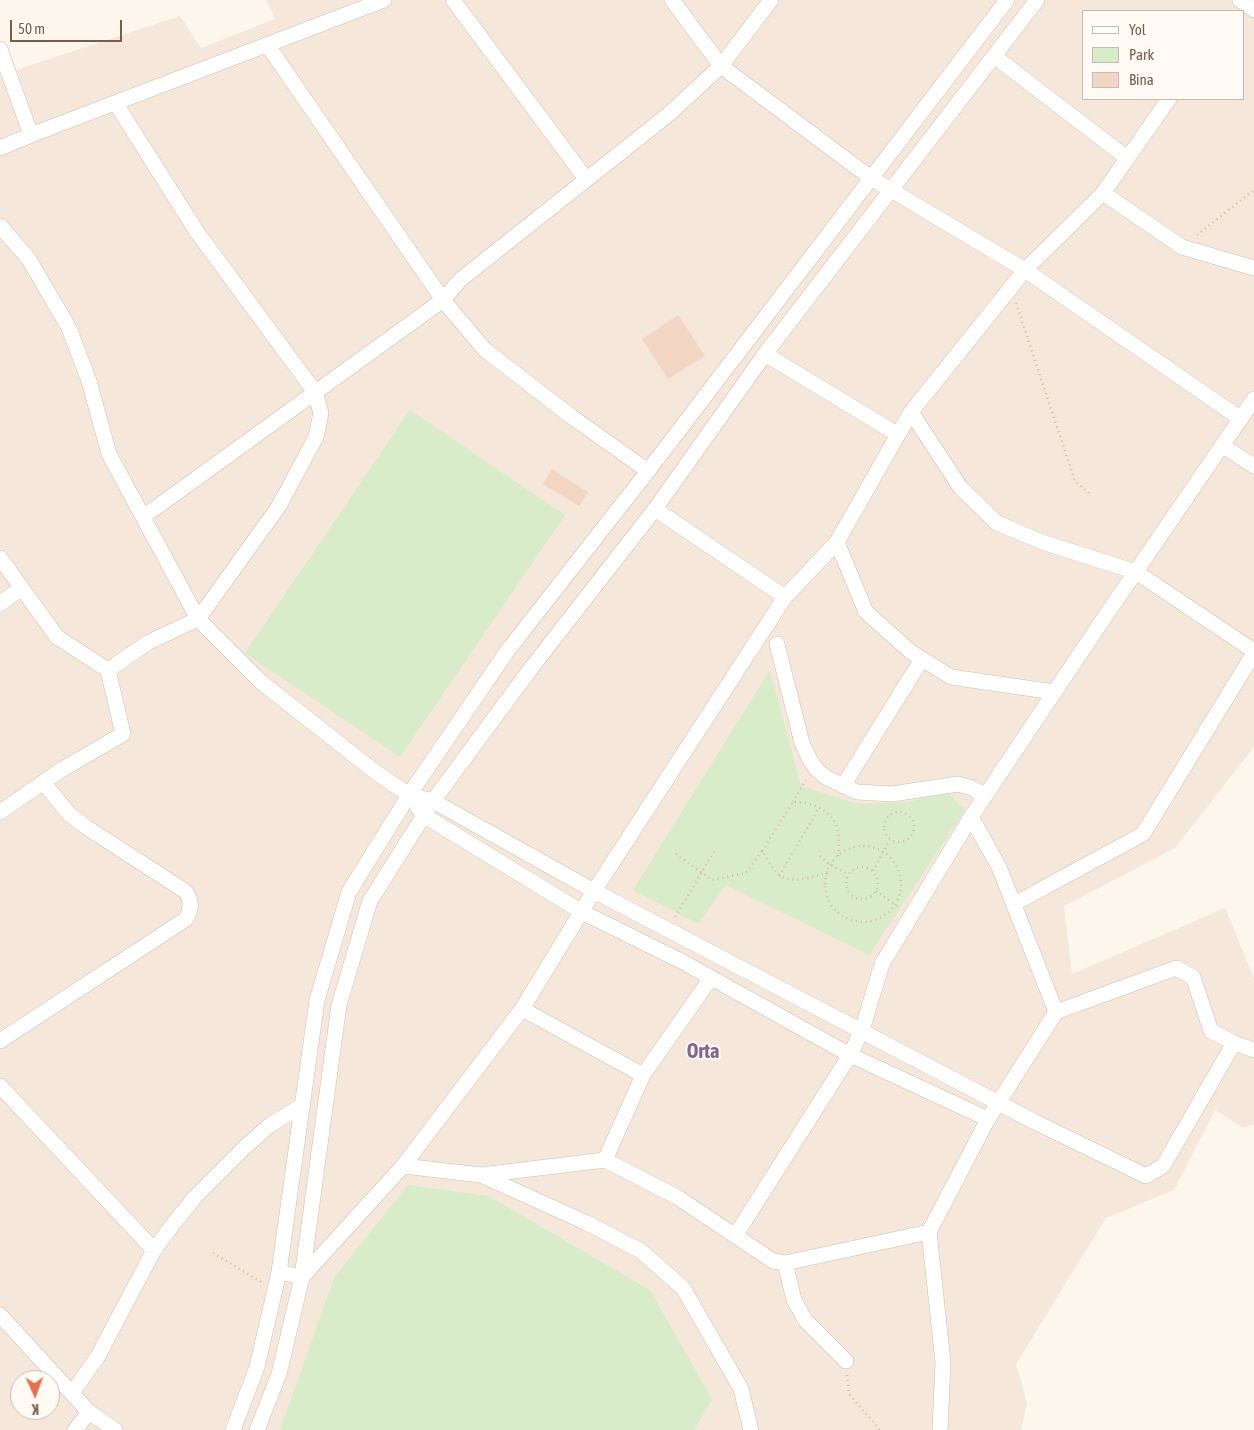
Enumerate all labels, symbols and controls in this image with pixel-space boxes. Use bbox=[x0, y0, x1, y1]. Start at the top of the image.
scale bar bbox=[12, 10, 125, 42]
legend bbox=[1082, 10, 1244, 100]
text: 50 m bbox=[18, 20, 45, 37]
text: Yol bbox=[1129, 21, 1146, 38]
text: Park bbox=[1129, 46, 1154, 63]
text: Bina bbox=[1129, 71, 1154, 88]
district label: Orta bbox=[687, 1040, 719, 1064]
north arrow bbox=[10, 1370, 60, 1420]
text: K bbox=[32, 1401, 39, 1417]

